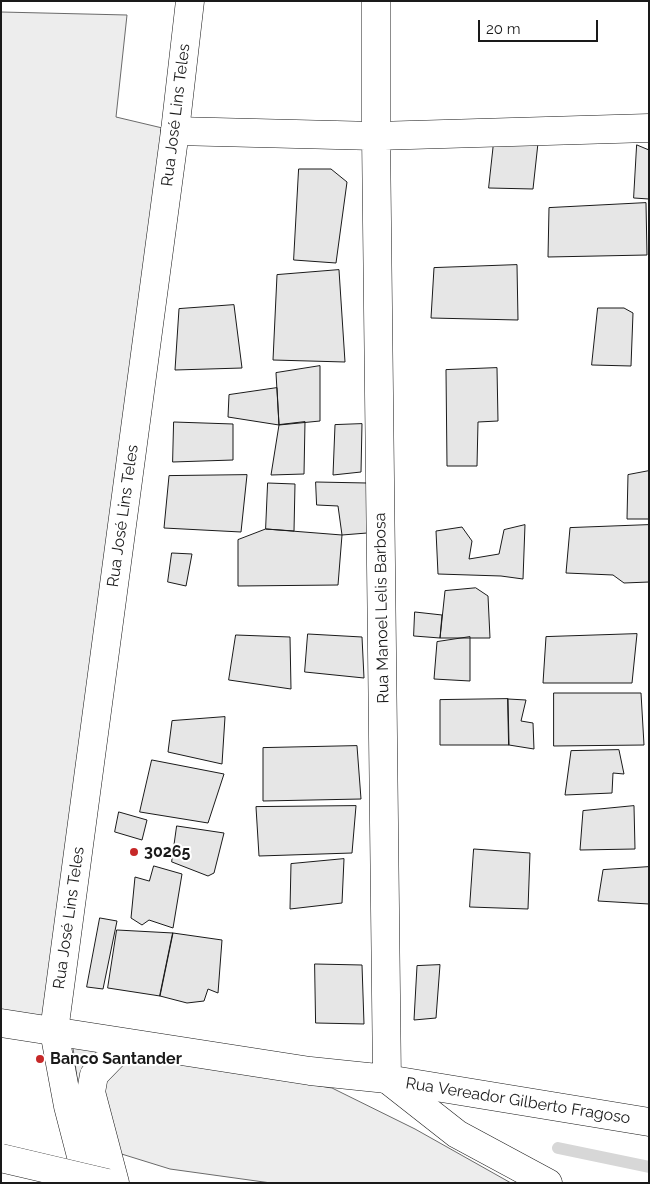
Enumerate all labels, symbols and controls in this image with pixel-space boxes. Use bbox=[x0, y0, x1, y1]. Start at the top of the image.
scale bar bbox=[480, 10, 600, 42]
text: 20 m bbox=[486, 20, 521, 38]
street label: Rua José Lins Teles bbox=[158, 43, 194, 187]
street label: Rua José Lins Teles bbox=[103, 444, 143, 588]
street label: Rua Manoel Lelis Barbosa bbox=[371, 512, 393, 704]
place label: 30265 bbox=[144, 842, 190, 862]
street label: Rua José Lins Teles bbox=[49, 846, 89, 990]
marker: 30265 bbox=[128, 846, 140, 858]
place label: Banco Santander bbox=[50, 1049, 182, 1069]
marker: Banco Santander bbox=[34, 1053, 46, 1065]
street label: Rua Vereador Gilberto Fragoso bbox=[404, 1074, 632, 1128]

